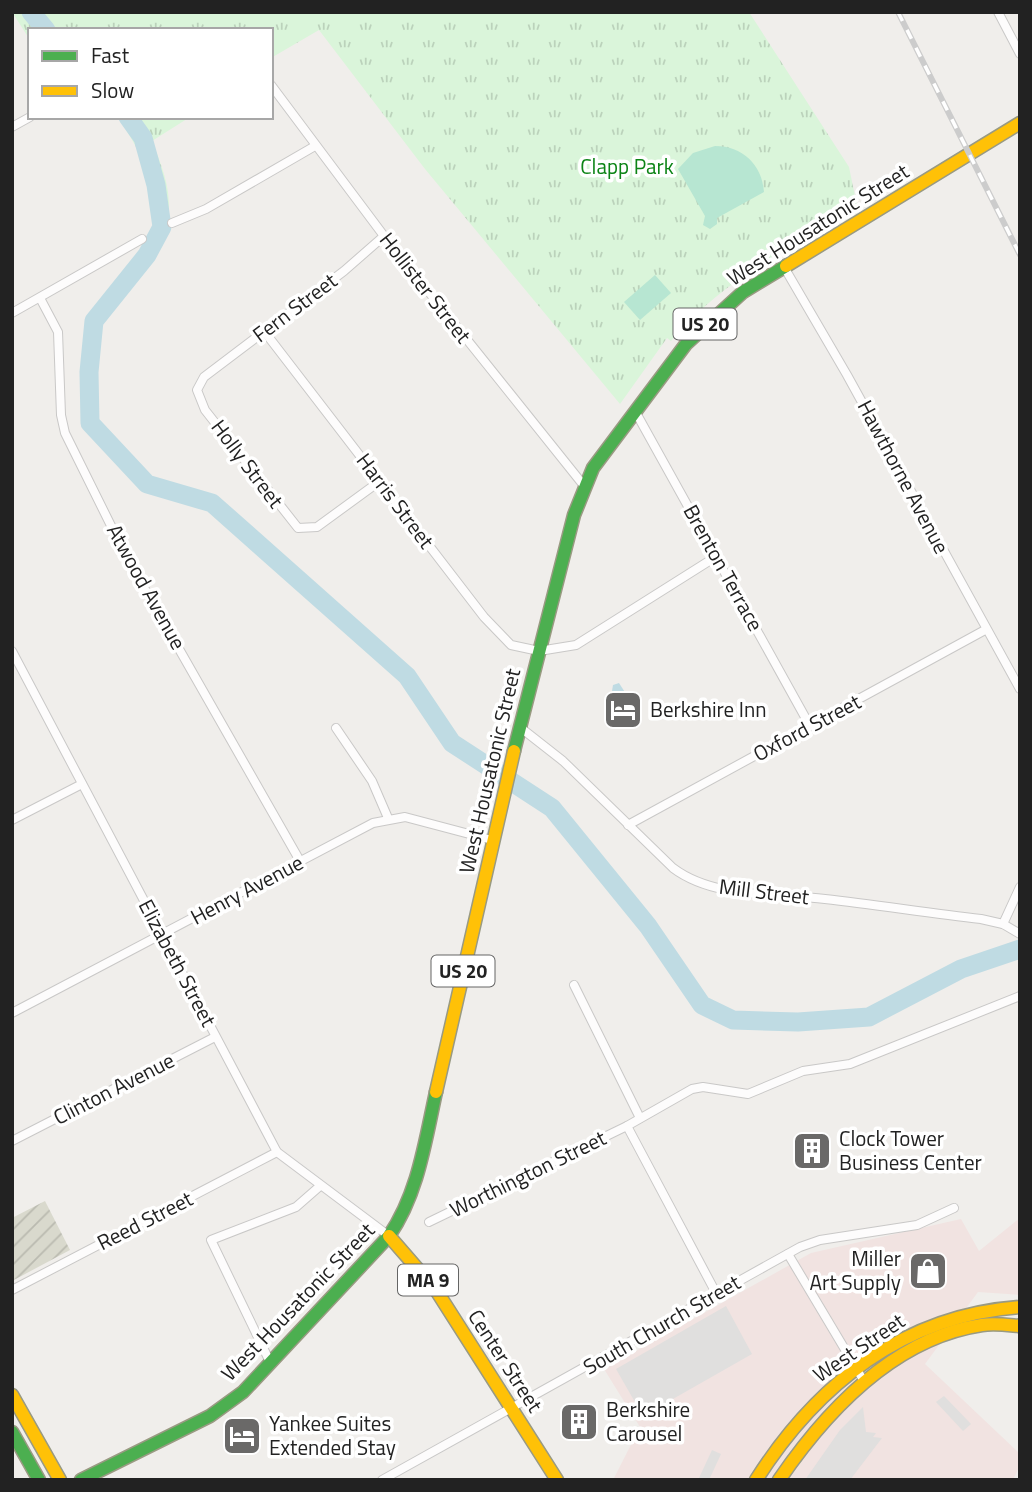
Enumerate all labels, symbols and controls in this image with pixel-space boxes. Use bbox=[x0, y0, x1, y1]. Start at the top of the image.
legend bbox=[28, 28, 273, 119]
text: Fast bbox=[91, 39, 130, 71]
text: Slow bbox=[91, 74, 134, 106]
park label: Clapp Park bbox=[580, 150, 674, 182]
street label: West Housatonic Street bbox=[720, 155, 915, 293]
street label: Hollister Street bbox=[372, 225, 480, 350]
street label: Fern Street bbox=[245, 264, 344, 350]
road number: US 20 bbox=[674, 308, 736, 340]
street label: Hawthorne Avenue bbox=[850, 394, 958, 559]
street label: Holly Street bbox=[204, 412, 292, 515]
street label: Harris Street bbox=[349, 446, 443, 555]
street label: Brenton Terrace bbox=[676, 498, 772, 637]
street label: Atwood Avenue bbox=[99, 518, 195, 655]
street label: West Housatonic Street bbox=[450, 665, 528, 876]
street label: Oxford Street bbox=[747, 685, 867, 769]
hotel icon: Berkshire Inn bbox=[602, 689, 644, 731]
place label: Berkshire Inn bbox=[650, 693, 767, 725]
street label: Henry Avenue bbox=[184, 846, 309, 932]
street label: Mill Street bbox=[717, 870, 812, 912]
street label: Elizabeth Street bbox=[131, 893, 225, 1032]
road number: US 20 bbox=[432, 956, 494, 987]
street label: Clinton Avenue bbox=[47, 1044, 180, 1132]
street label: Worthington Street bbox=[444, 1121, 612, 1225]
place label: Clock Tower Business Center bbox=[839, 1122, 982, 1178]
building icon: Clock Tower Business Center bbox=[791, 1130, 833, 1172]
street label: Reed Street bbox=[91, 1182, 199, 1258]
street label: West Housatonic Street bbox=[213, 1214, 382, 1388]
place label: Miller Art Supply bbox=[810, 1242, 901, 1298]
shop icon: Miller Art Supply bbox=[907, 1250, 949, 1292]
road number: MA 9 bbox=[398, 1264, 458, 1296]
street label: South Church Street bbox=[577, 1266, 747, 1382]
street label: Center Street bbox=[461, 1303, 551, 1419]
street label: West Street bbox=[806, 1304, 911, 1390]
place label: Berkshire Carousel bbox=[606, 1393, 690, 1449]
building icon: Berkshire Carousel bbox=[558, 1401, 600, 1443]
place label: Yankee Suites Extended Stay bbox=[269, 1407, 396, 1463]
hotel icon: Yankee Suites Extended Stay bbox=[221, 1415, 263, 1457]

